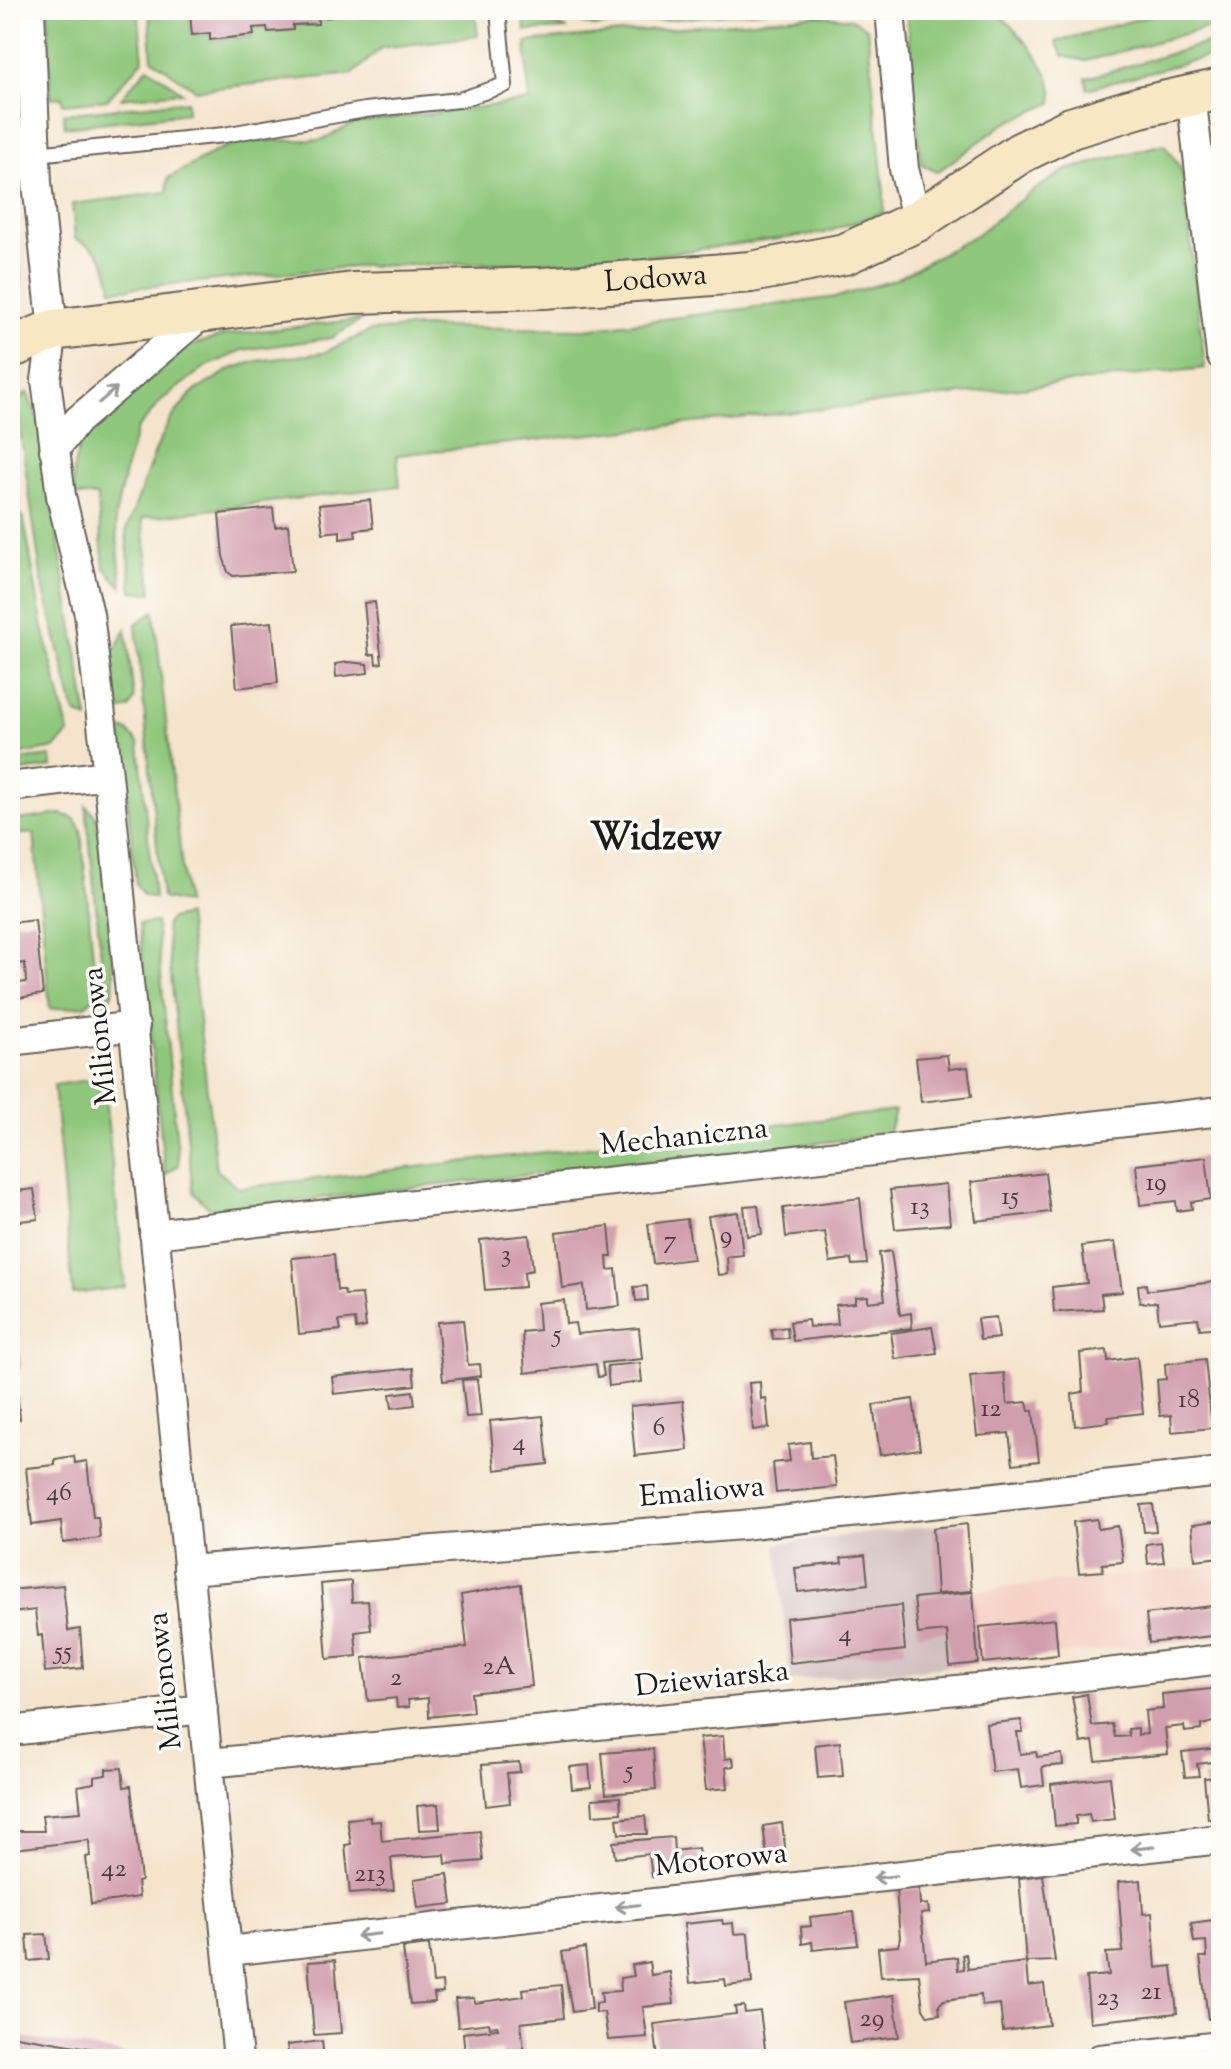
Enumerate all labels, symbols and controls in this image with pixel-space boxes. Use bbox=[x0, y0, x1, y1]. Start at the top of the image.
street label: Lodowa bbox=[603, 254, 709, 305]
one-way arrow bbox=[97, 386, 117, 404]
district label: Widzew bbox=[590, 813, 723, 867]
street label: Milionowa bbox=[72, 965, 130, 1107]
street label: Mechaniczna bbox=[598, 1108, 770, 1168]
house number: 19 bbox=[1145, 1165, 1167, 1202]
house number: 15 bbox=[1001, 1179, 1019, 1216]
house number: 13 bbox=[910, 1189, 930, 1226]
house number: 9 bbox=[720, 1218, 732, 1255]
house number: 7 bbox=[663, 1223, 677, 1260]
house number: 3 bbox=[501, 1237, 511, 1274]
house number: 5 bbox=[551, 1317, 562, 1354]
house number: 18 bbox=[1178, 1382, 1200, 1419]
house number: 12 bbox=[980, 1391, 1002, 1428]
house number: 6 bbox=[653, 1410, 665, 1447]
house number: 4 bbox=[512, 1425, 526, 1462]
street label: Emaliowa bbox=[638, 1466, 766, 1520]
house number: 46 bbox=[46, 1475, 72, 1512]
street label: Milionowa bbox=[137, 1610, 195, 1752]
house number: 4 bbox=[838, 1616, 852, 1653]
house number: 55 bbox=[52, 1634, 72, 1671]
house number: 2A bbox=[482, 1649, 516, 1686]
street label: Dziewiarska bbox=[633, 1651, 791, 1709]
house number: 2 bbox=[390, 1660, 402, 1697]
house number: 5 bbox=[623, 1753, 634, 1790]
street label: Motorowa bbox=[653, 1833, 790, 1889]
one-way arrow bbox=[1131, 1840, 1157, 1855]
house number: 42 bbox=[101, 1851, 127, 1888]
house number: 213 bbox=[354, 1856, 386, 1893]
one-way arrow bbox=[872, 1869, 899, 1884]
one-way arrow bbox=[614, 1898, 641, 1913]
one-way arrow bbox=[356, 1928, 381, 1943]
house number: 21 bbox=[1140, 1974, 1162, 2011]
house number: 23 bbox=[1097, 1980, 1119, 2017]
house number: 29 bbox=[860, 2001, 884, 2038]

